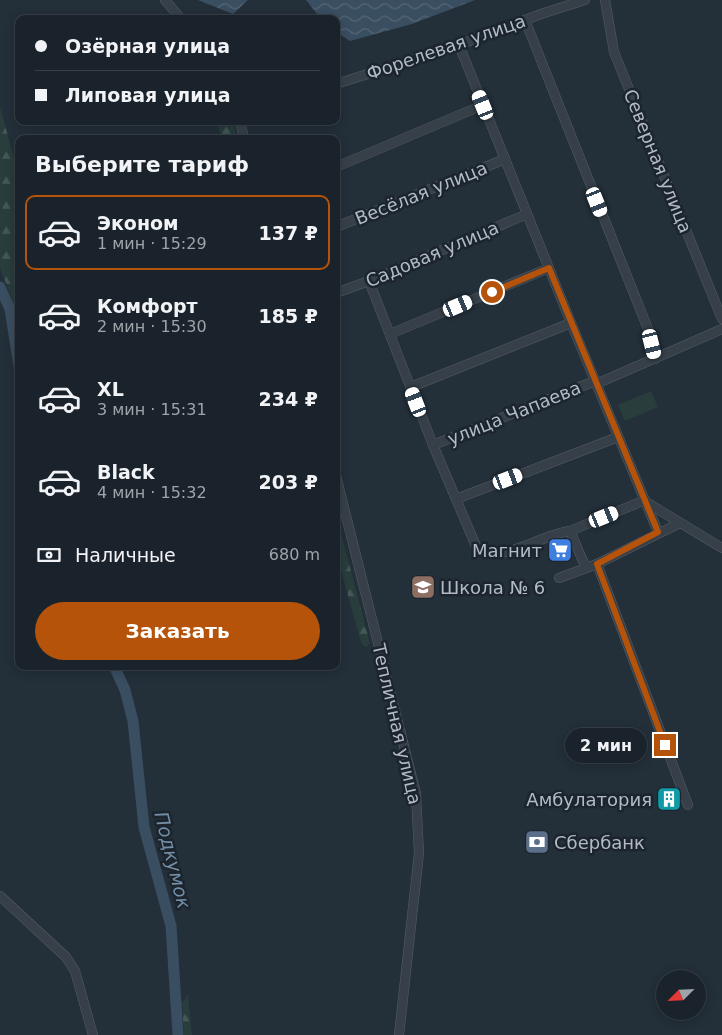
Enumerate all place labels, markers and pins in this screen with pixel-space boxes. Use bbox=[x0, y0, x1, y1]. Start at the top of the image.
supermarket icon: Магнит bbox=[547, 537, 573, 563]
place label: Магнит bbox=[472, 540, 542, 561]
school or university icon: Школа № 6 bbox=[410, 574, 436, 600]
place label: Школа № 6 bbox=[440, 577, 545, 598]
building icon: Амбулатория bbox=[656, 786, 682, 812]
place label: Амбулатория bbox=[526, 789, 652, 810]
bank icon: Сбербанк bbox=[524, 829, 550, 855]
place label: Сбербанк bbox=[554, 832, 645, 853]

